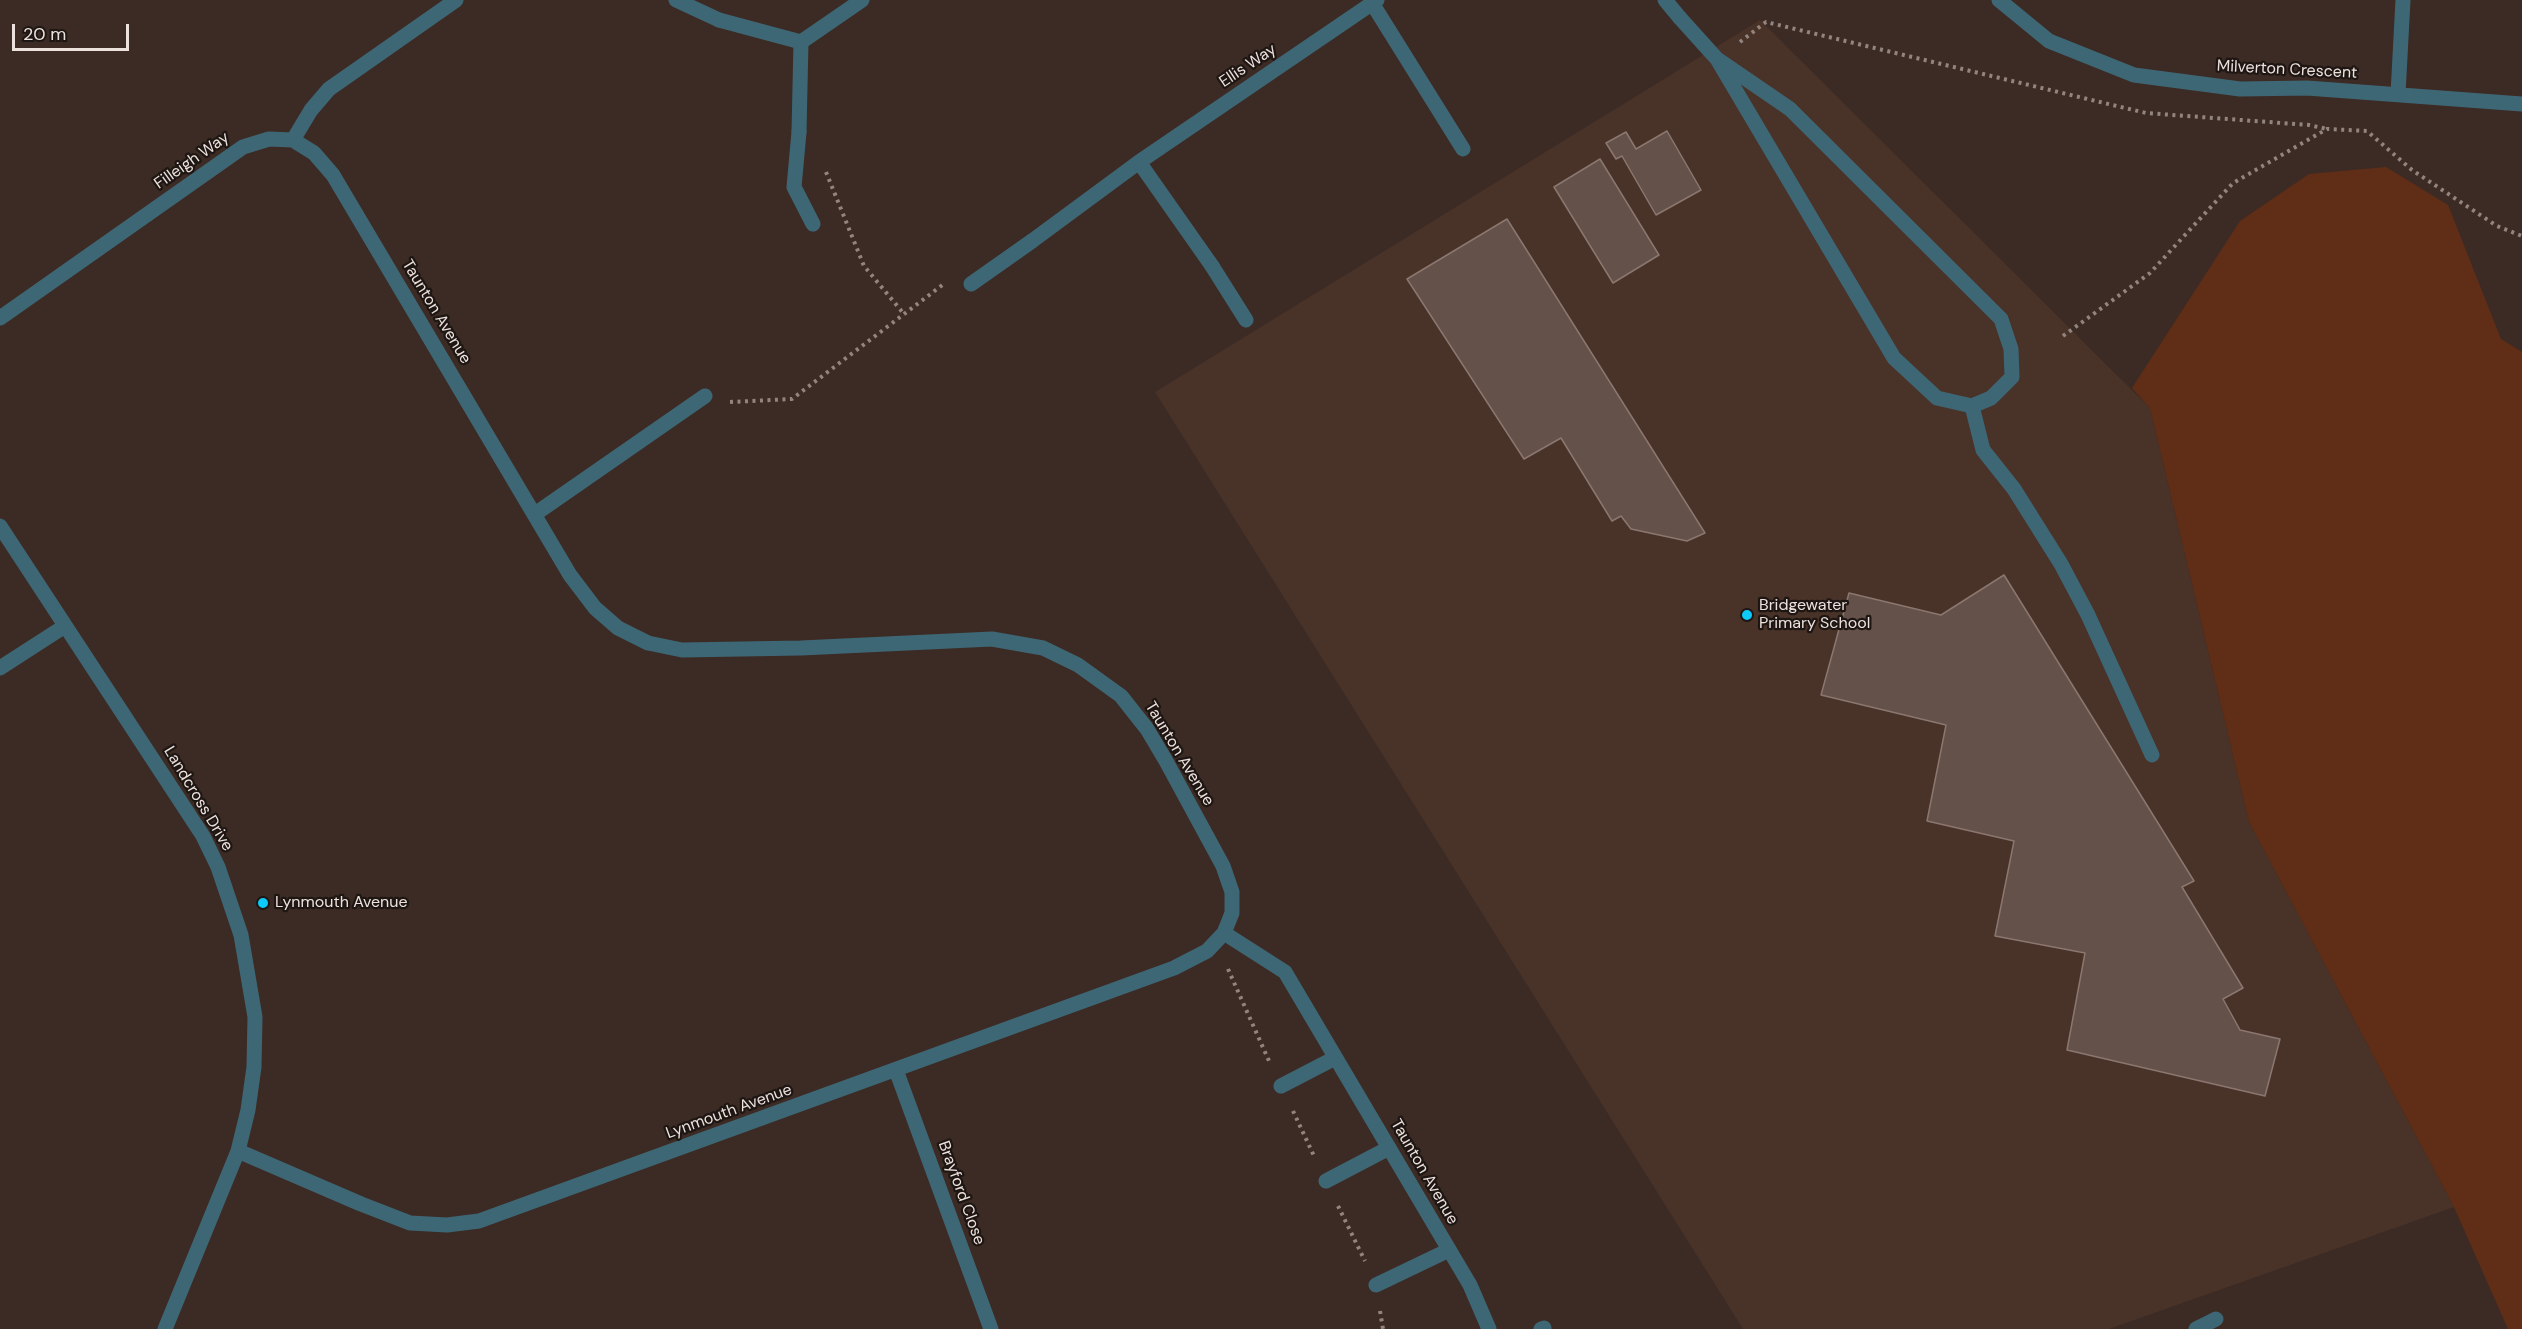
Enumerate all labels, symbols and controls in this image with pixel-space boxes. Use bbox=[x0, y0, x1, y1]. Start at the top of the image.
scale bar bbox=[15, 12, 132, 50]
text: 20 m bbox=[23, 22, 66, 46]
street label: Ellis Way bbox=[1216, 40, 1280, 92]
street label: Milverton Crescent bbox=[2216, 57, 2358, 83]
street label: Filleigh Way bbox=[151, 128, 233, 194]
street label: Taunton Avenue bbox=[397, 256, 475, 368]
place label: Bridgewater Primary School bbox=[1759, 596, 1870, 634]
marker: Bridgewater Primary School bbox=[1740, 608, 1754, 622]
street label: Taunton Avenue bbox=[1140, 698, 1218, 810]
street label: Landcross Drive bbox=[159, 743, 237, 855]
place label: Lynmouth Avenue bbox=[275, 893, 408, 913]
marker: Lynmouth Avenue bbox=[256, 896, 270, 910]
street label: Lynmouth Avenue bbox=[663, 1080, 795, 1144]
street label: Taunton Avenue bbox=[1386, 1116, 1462, 1228]
street label: Brayford Close bbox=[933, 1138, 989, 1248]

